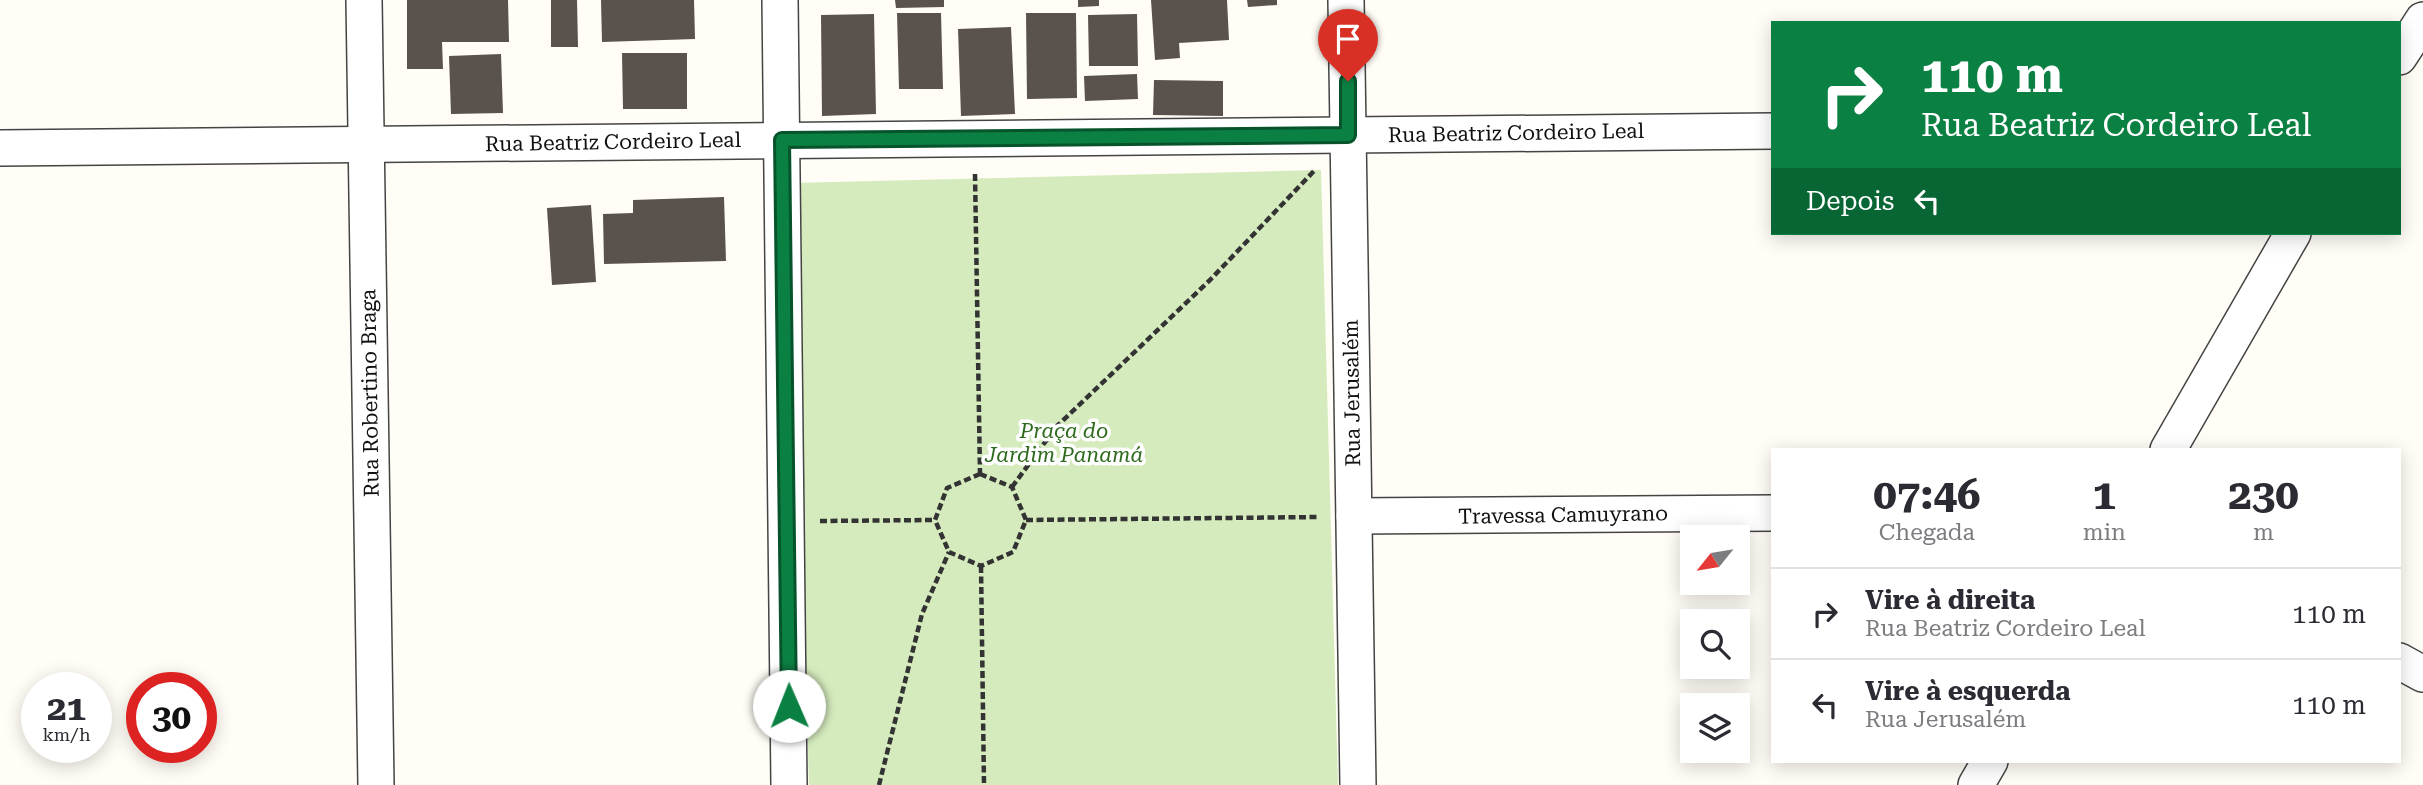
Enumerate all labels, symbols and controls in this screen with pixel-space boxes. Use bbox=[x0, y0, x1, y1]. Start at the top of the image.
pin bbox=[1318, 9, 1378, 81]
icon: arrive bbox=[1329, 20, 1367, 58]
text: 110 m bbox=[1921, 47, 2063, 104]
icon: right bbox=[1806, 49, 1897, 140]
text: Rua Beatriz Cordeiro Leal bbox=[1921, 106, 2312, 144]
street label: Rua Beatriz Cordeiro Leal bbox=[1388, 119, 1645, 147]
street label: Rua Beatriz Cordeiro Leal bbox=[485, 128, 742, 156]
icon: left bbox=[1908, 182, 1946, 220]
text: Depois bbox=[1806, 186, 1894, 216]
street label: Rua Robertino Braga bbox=[356, 288, 384, 497]
street label: Rua Jerusalém bbox=[1339, 319, 1365, 467]
park label: Praça do Jardim Panamá bbox=[984, 419, 1143, 467]
text: 07:46 bbox=[1873, 470, 1980, 519]
text: 1 bbox=[2093, 470, 2116, 519]
text: 230 bbox=[2228, 470, 2299, 519]
street label: Travessa Camuyrano bbox=[1458, 501, 1668, 529]
text: Chegada bbox=[1879, 519, 1975, 546]
text: min bbox=[2083, 519, 2126, 546]
text: m bbox=[2253, 519, 2274, 546]
north arrow bbox=[1680, 525, 1750, 595]
map controls bbox=[1680, 525, 1750, 763]
text: Vire à direita bbox=[1865, 585, 2035, 615]
icon: right bbox=[1806, 595, 1844, 633]
text: 110 m bbox=[2292, 599, 2366, 629]
button: search bbox=[1680, 609, 1750, 679]
text: Rua Beatriz Cordeiro Leal bbox=[1865, 615, 2146, 642]
position arrow bbox=[752, 669, 826, 743]
speed limit sign: 30 bbox=[126, 672, 217, 763]
text: Vire à esquerda bbox=[1865, 676, 2070, 706]
icon: left bbox=[1806, 686, 1844, 724]
text: 21 bbox=[47, 688, 86, 729]
text: 110 m bbox=[2292, 690, 2366, 720]
button: layers bbox=[1680, 693, 1750, 763]
text: Rua Jerusalém bbox=[1865, 706, 2026, 733]
text: km/h bbox=[42, 724, 91, 745]

